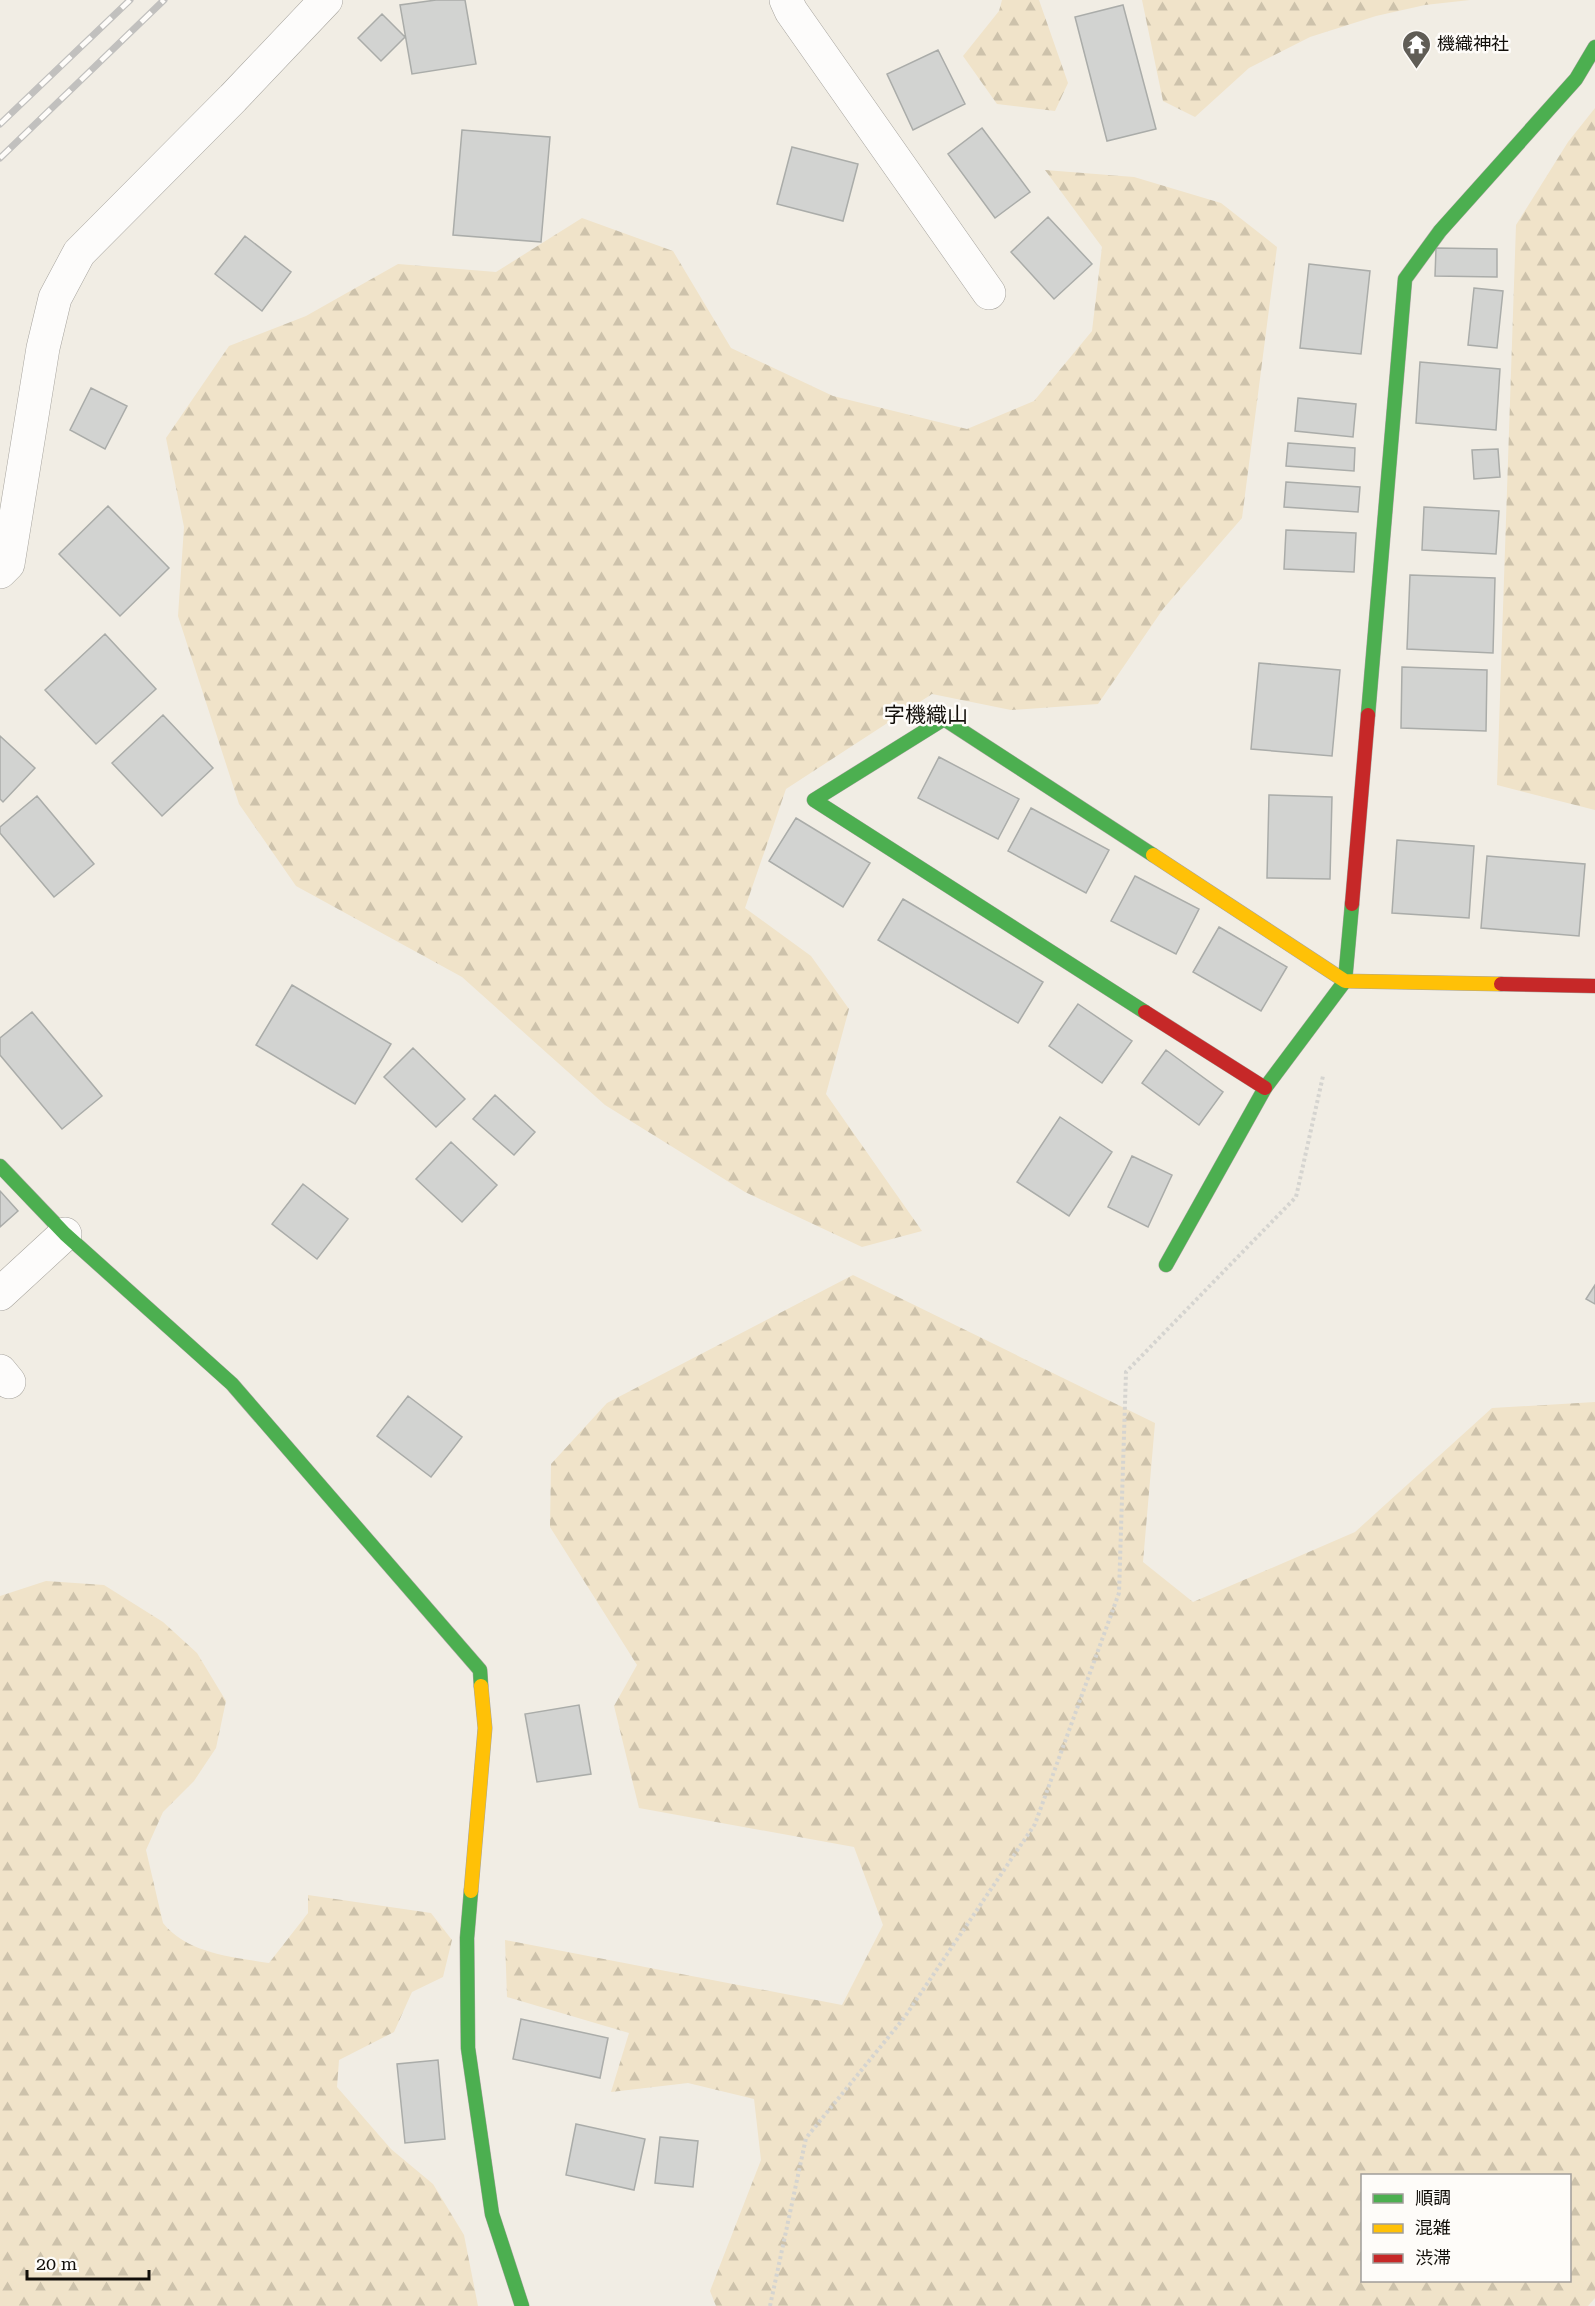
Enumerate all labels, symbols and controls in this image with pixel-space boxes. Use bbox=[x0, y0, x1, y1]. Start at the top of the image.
temple icon: 機織神社 bbox=[1400, 28, 1432, 70]
place label: 機織神社 bbox=[1437, 33, 1509, 54]
district label: 字機織山 bbox=[884, 703, 968, 727]
legend bbox=[1361, 2174, 1571, 2282]
text: 順調 bbox=[1415, 2187, 1451, 2208]
text: 混雑 bbox=[1415, 2217, 1451, 2238]
scale bar bbox=[27, 2243, 148, 2281]
text: 渋滞 bbox=[1415, 2247, 1451, 2268]
text: 20 m bbox=[36, 2253, 77, 2274]

